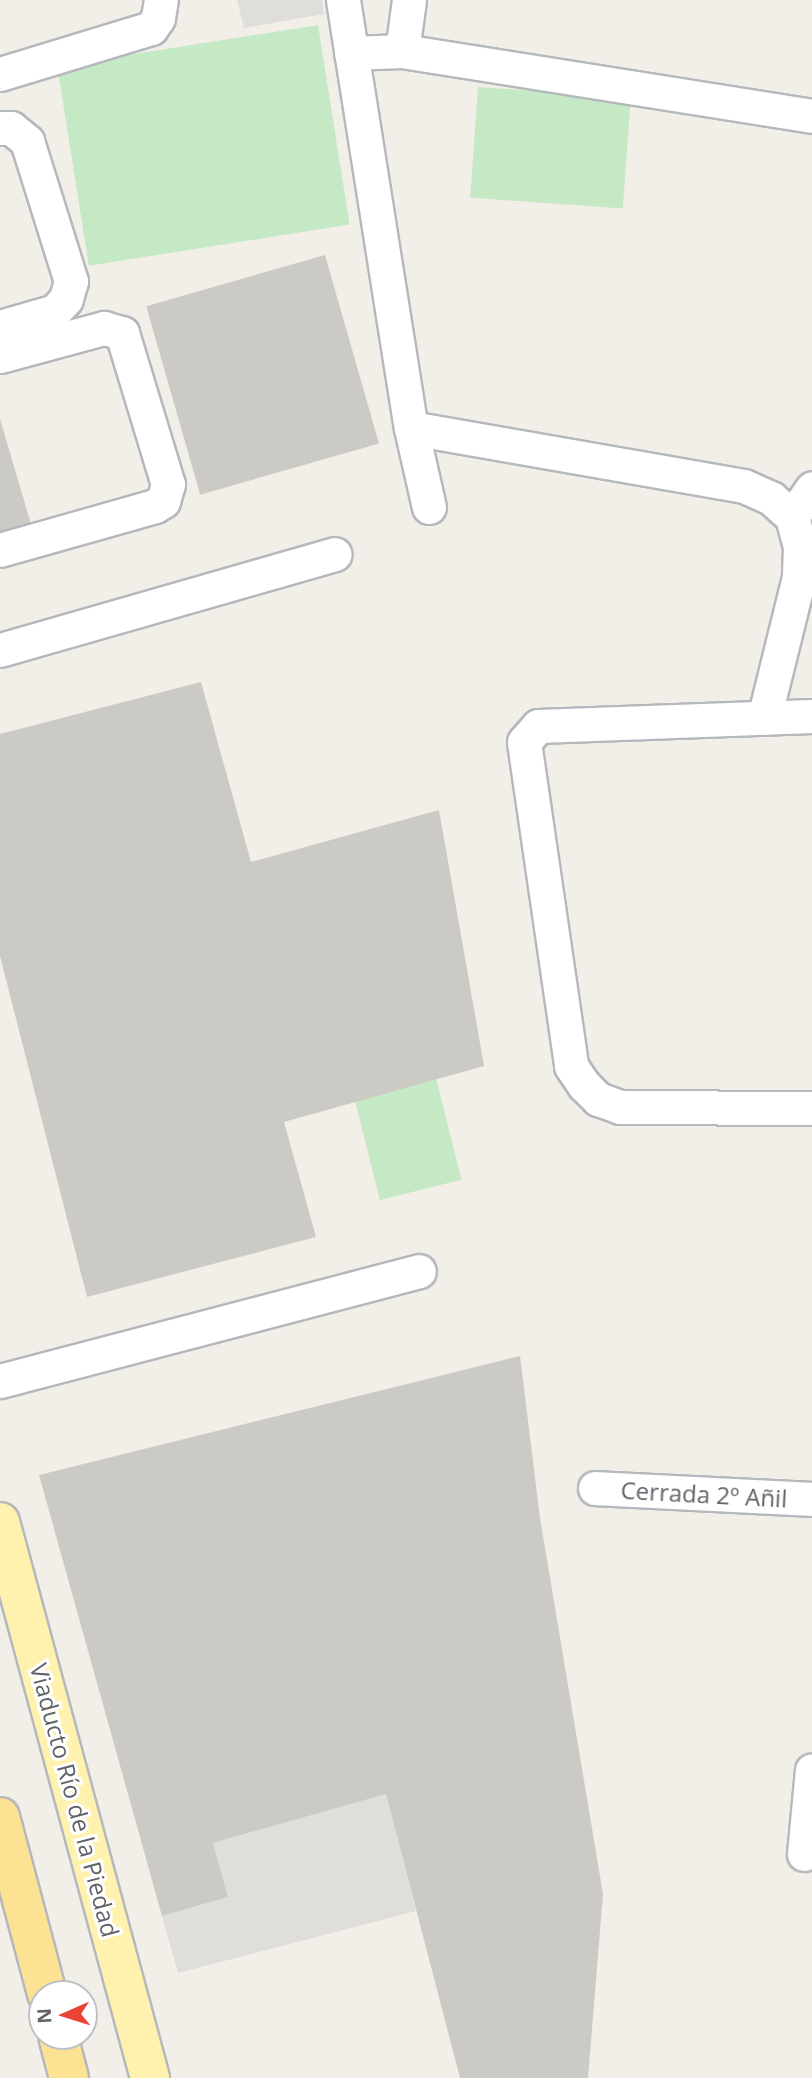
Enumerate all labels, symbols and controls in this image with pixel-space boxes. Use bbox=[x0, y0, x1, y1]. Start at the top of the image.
street label: Cerrada 2º Añil bbox=[620, 1475, 788, 1513]
street label: Viaducto Río de la Piedad bbox=[25, 1660, 125, 1940]
north arrow bbox=[28, 1980, 98, 2050]
text: N bbox=[31, 2008, 57, 2024]

